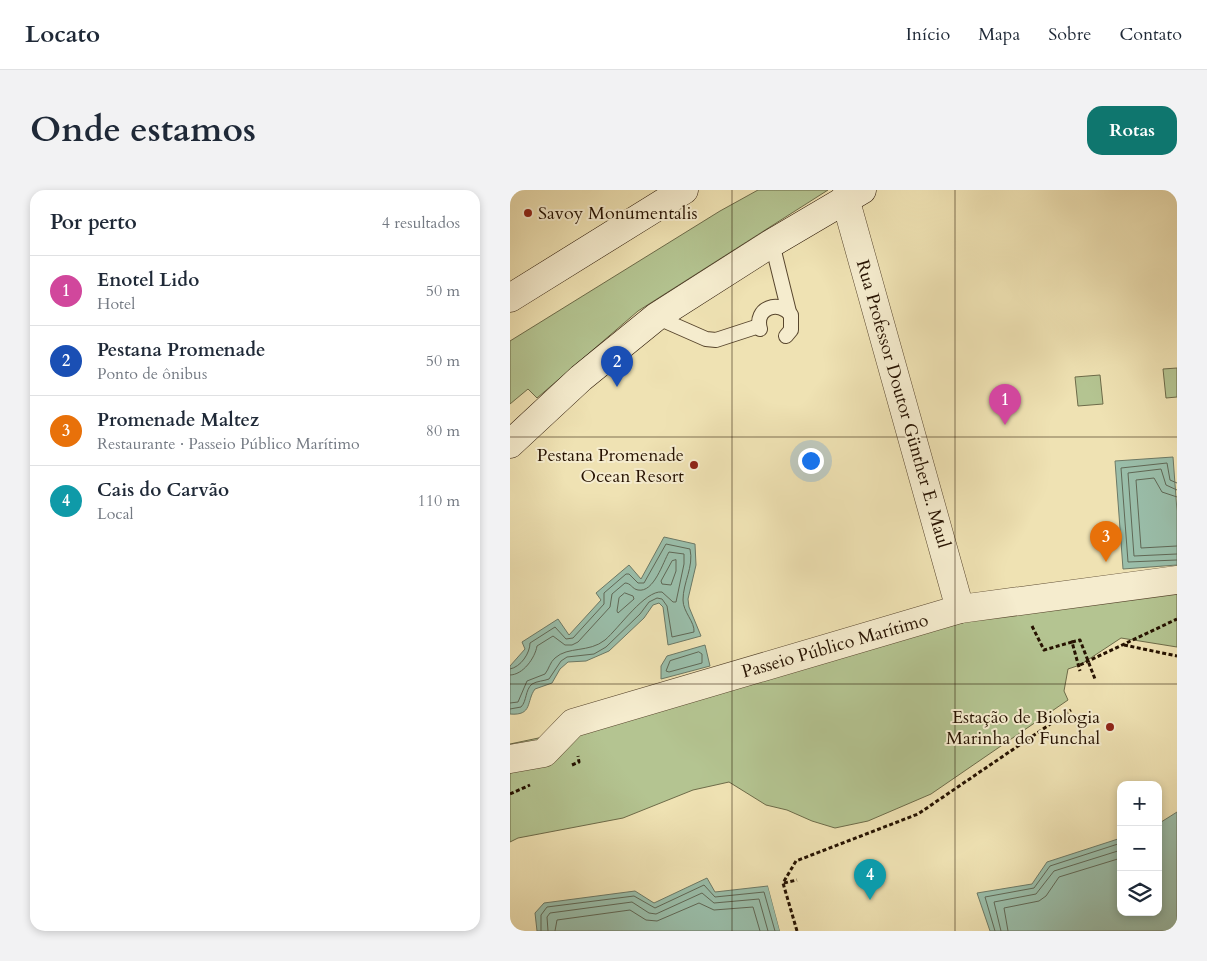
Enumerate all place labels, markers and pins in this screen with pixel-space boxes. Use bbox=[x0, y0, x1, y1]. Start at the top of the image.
place label: Savoy Monumentalis bbox=[538, 201, 698, 226]
marker: Savoy Monumentalis bbox=[522, 207, 534, 219]
pin: 2 bbox=[601, 346, 633, 387]
pin: 1 bbox=[989, 384, 1021, 425]
place label: Pestana Promenade Ocean Resort bbox=[537, 443, 684, 489]
marker: Pestana Promenade Ocean Resort bbox=[688, 459, 700, 471]
pin: 3 bbox=[1090, 521, 1122, 562]
place label: Estação de Biologia Marinha do Funchal bbox=[946, 705, 1100, 751]
marker: Estação de Biologia Marinha do Funchal bbox=[1104, 721, 1116, 733]
pin: 4 bbox=[854, 859, 886, 900]

